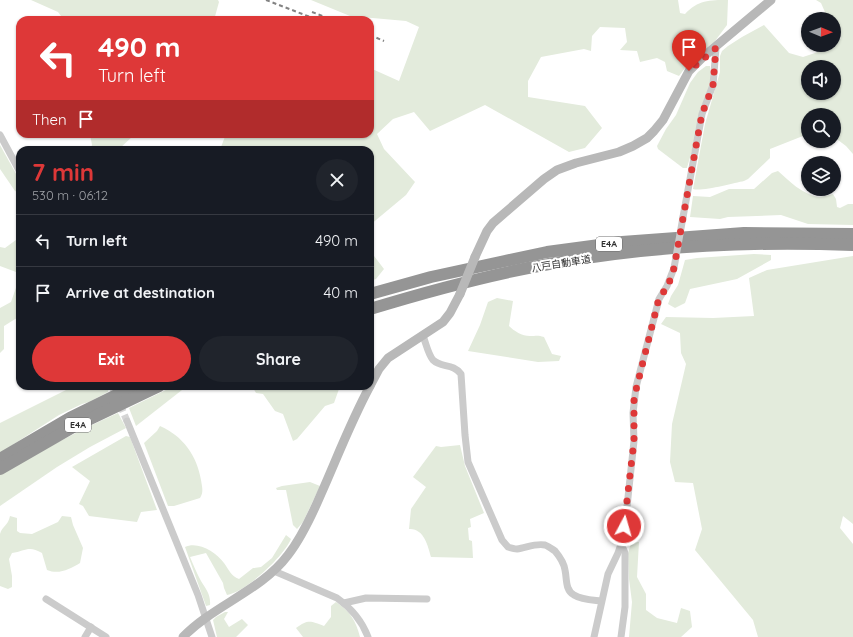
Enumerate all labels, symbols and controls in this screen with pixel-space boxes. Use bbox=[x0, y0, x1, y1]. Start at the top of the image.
north arrow bbox=[801, 12, 841, 52]
map controls bbox=[801, 12, 841, 196]
text: 490 m bbox=[98, 29, 181, 64]
pin bbox=[672, 30, 706, 71]
icon: left bbox=[32, 32, 84, 84]
icon: arrive bbox=[678, 36, 700, 58]
button: sound bbox=[801, 60, 841, 100]
text: Turn left bbox=[98, 64, 166, 87]
icon: arrive bbox=[75, 108, 97, 130]
button: search bbox=[801, 108, 841, 148]
text: Then bbox=[32, 110, 67, 129]
button: layers bbox=[801, 156, 841, 196]
text: 7 min bbox=[32, 157, 94, 187]
button: close bbox=[316, 159, 358, 201]
text: 530 m · 06:12 bbox=[32, 187, 108, 203]
icon: left bbox=[32, 230, 54, 252]
text: Turn left bbox=[66, 231, 128, 250]
text: 490 m bbox=[315, 231, 358, 250]
road number: E4A bbox=[596, 237, 622, 251]
street label: 八戸自動車道 bbox=[530, 252, 592, 275]
icon: arrive bbox=[32, 282, 54, 304]
text: Arrive at destination bbox=[66, 283, 215, 302]
text: 40 m bbox=[323, 283, 358, 302]
button: Exit bbox=[32, 336, 191, 382]
button: Share bbox=[199, 336, 358, 382]
road number: E4A bbox=[65, 418, 91, 432]
position arrow bbox=[603, 505, 645, 547]

